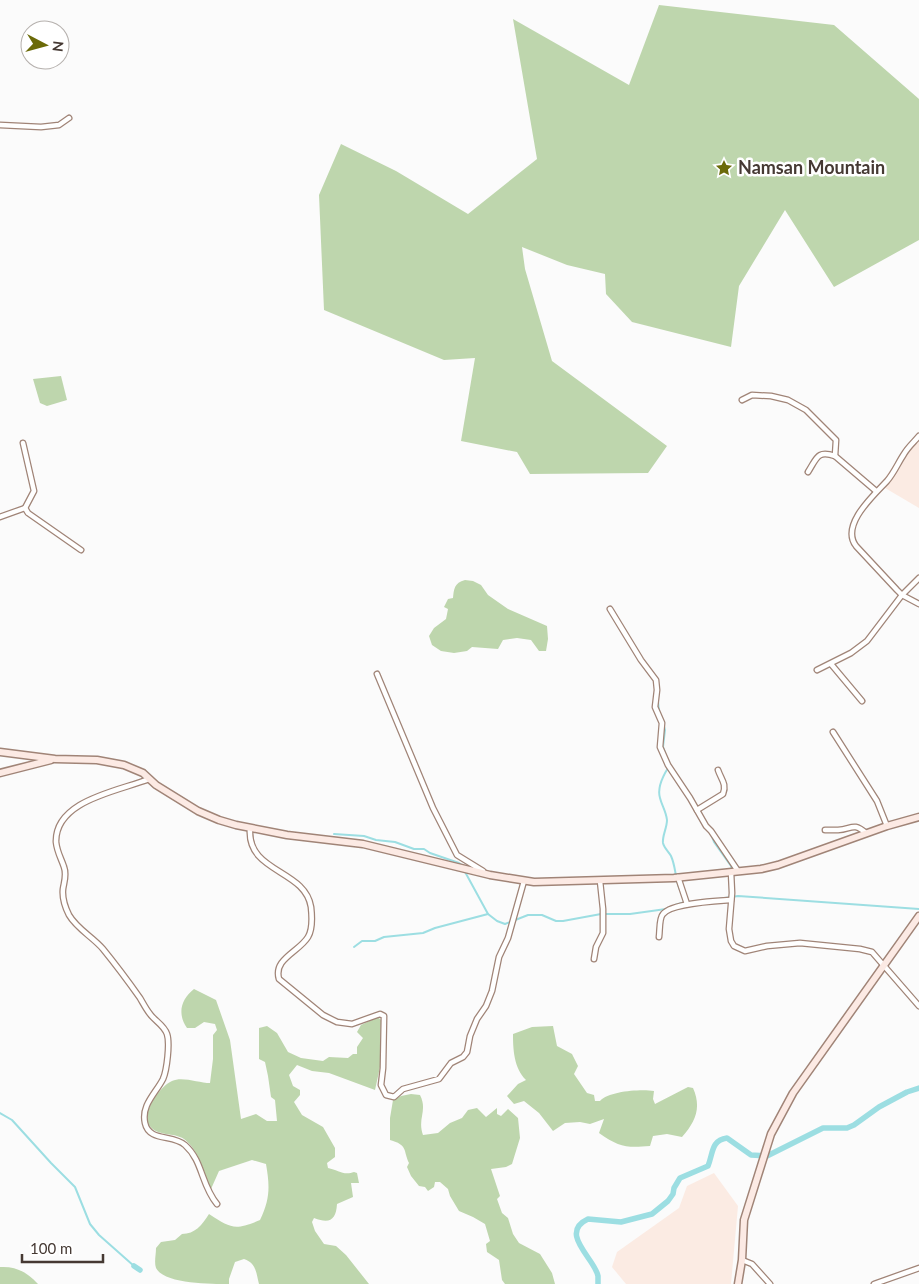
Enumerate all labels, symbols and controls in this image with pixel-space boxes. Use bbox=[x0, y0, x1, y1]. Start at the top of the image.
north arrow bbox=[20, 20, 70, 70]
text: N bbox=[49, 40, 67, 53]
place label: Namsan Mountain bbox=[738, 156, 885, 178]
place icon: Namsan Mountain bbox=[714, 158, 734, 178]
scale bar bbox=[22, 1232, 104, 1264]
text: 100 m bbox=[30, 1239, 72, 1257]

